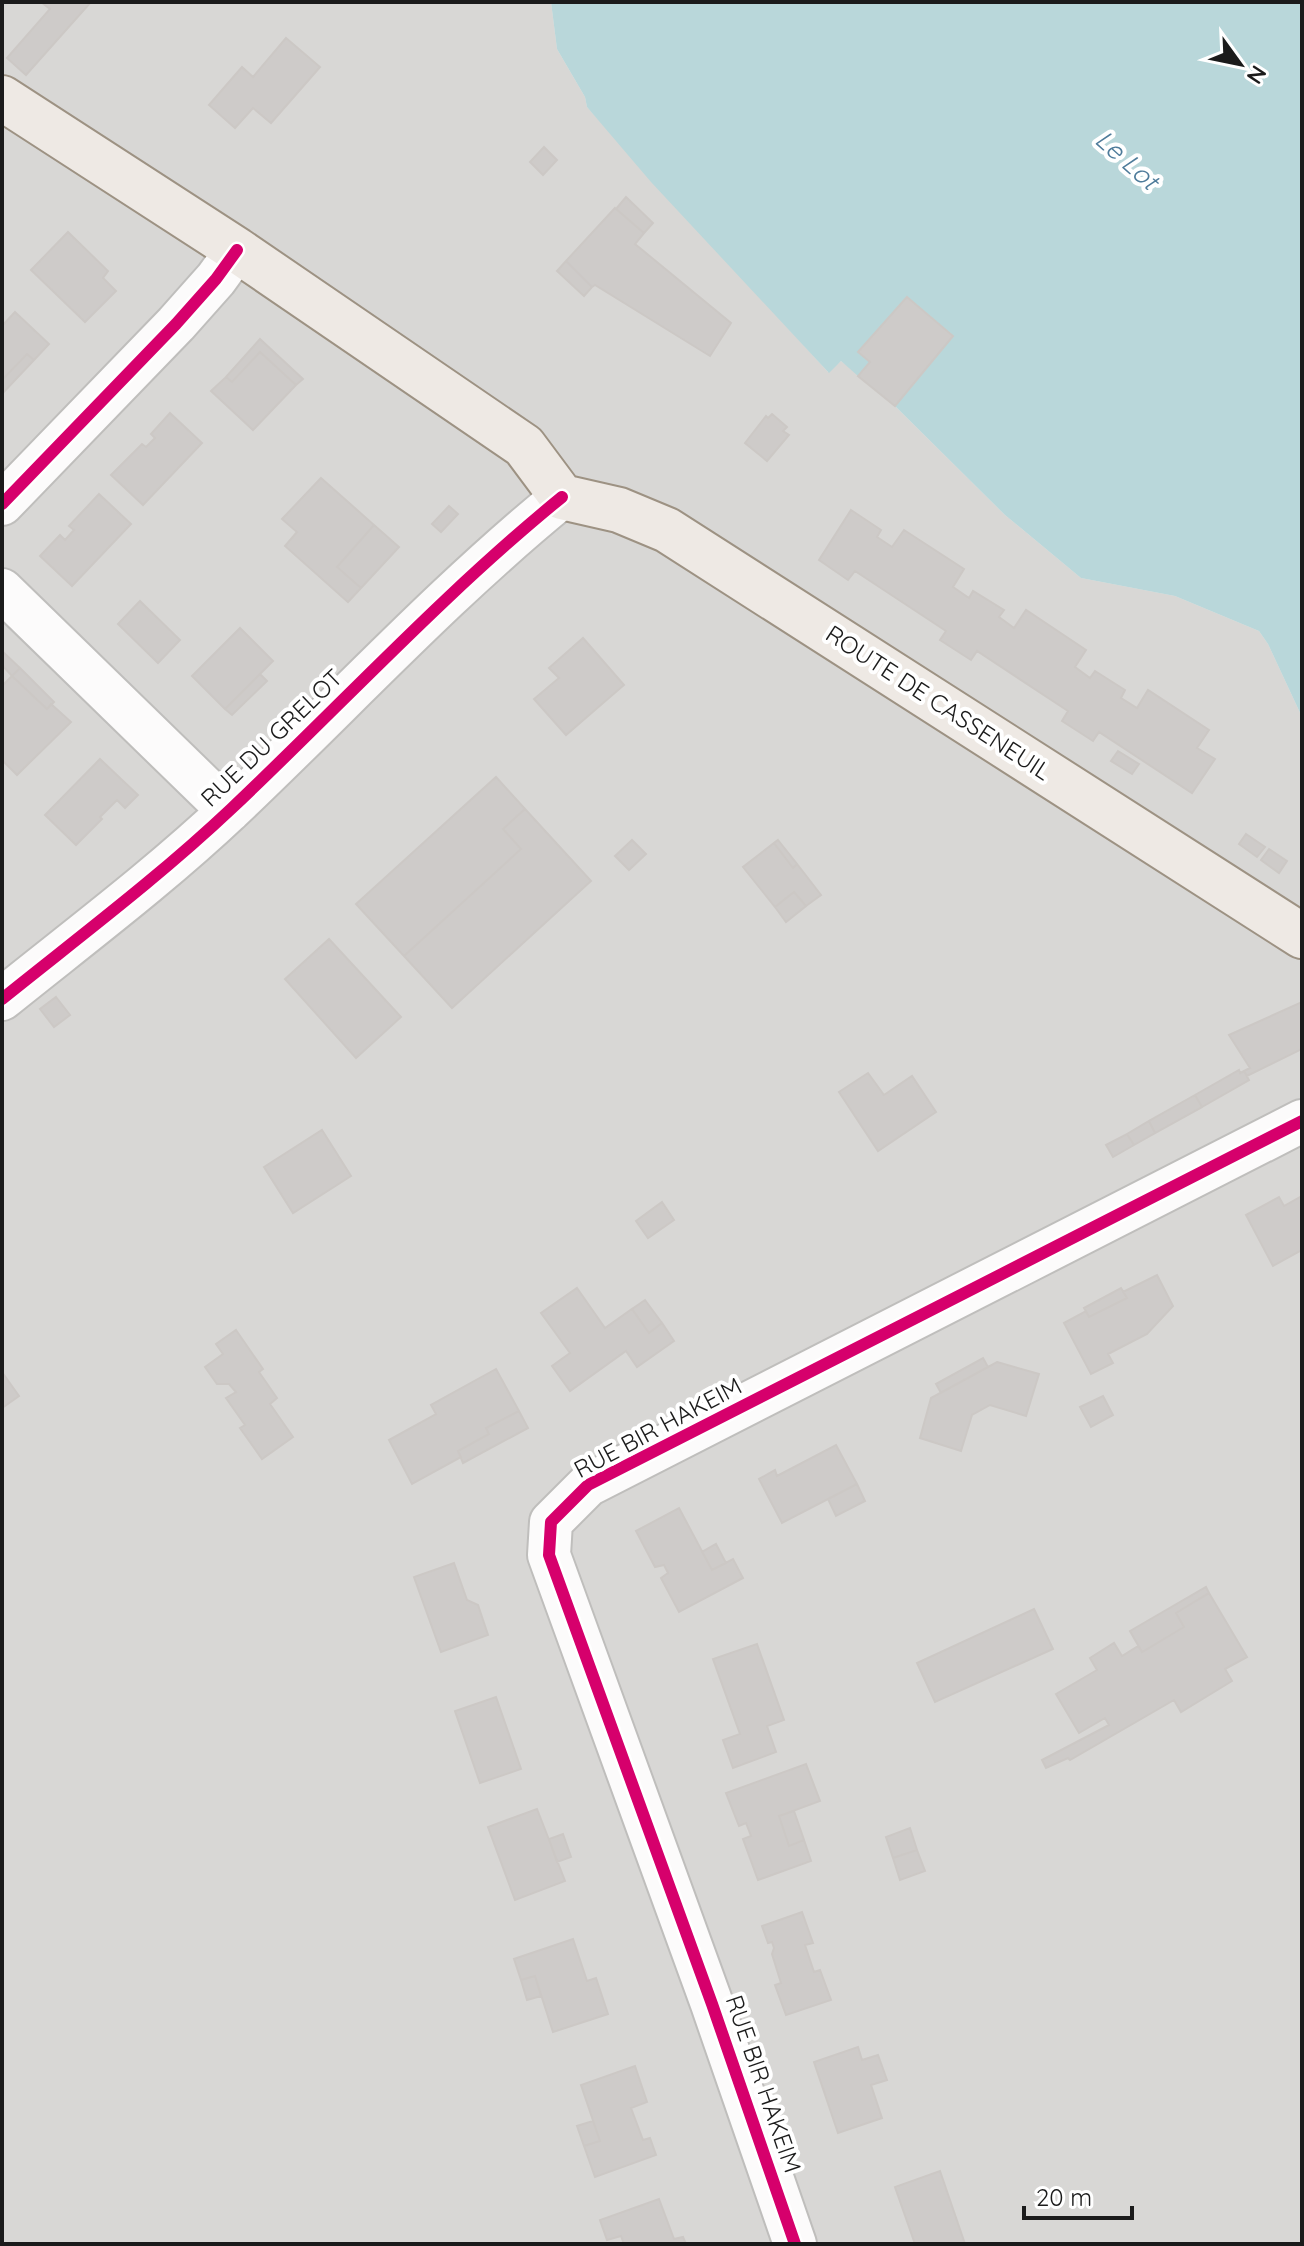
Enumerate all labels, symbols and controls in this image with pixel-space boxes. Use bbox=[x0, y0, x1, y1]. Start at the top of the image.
north arrow bbox=[1200, 24, 1280, 104]
text: N bbox=[1241, 60, 1273, 89]
water label: Le Lot bbox=[1089, 123, 1168, 199]
street label: ROUTE DE CASSENEUIL bbox=[820, 618, 1057, 786]
street label: RUE DU GRELOT bbox=[194, 662, 348, 813]
street label: RUE BIR HAKEIM bbox=[568, 1370, 747, 1484]
street label: RUE BIR HAKEIM bbox=[719, 1991, 808, 2176]
scale bar bbox=[1024, 2170, 1132, 2220]
text: 20 m bbox=[1036, 2182, 1092, 2212]

